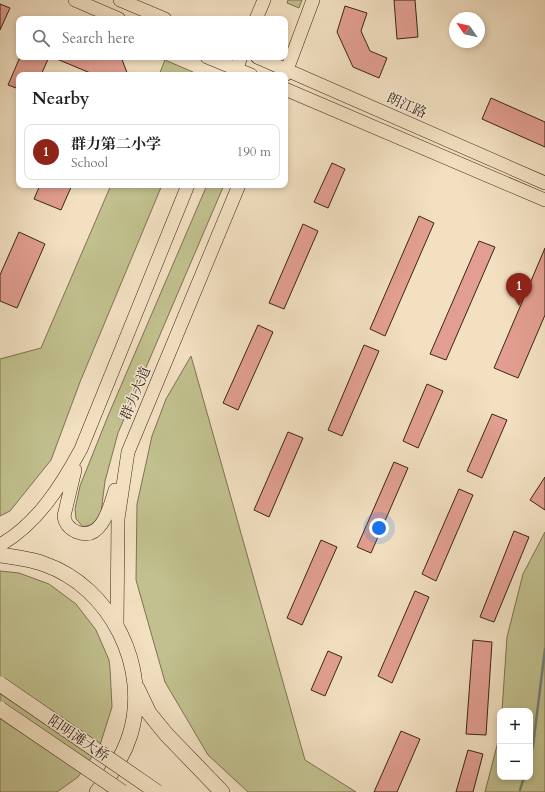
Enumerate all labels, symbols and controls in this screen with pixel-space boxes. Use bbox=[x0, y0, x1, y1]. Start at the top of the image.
north arrow bbox=[449, 12, 485, 48]
search box bbox=[16, 16, 288, 60]
icon: search bbox=[30, 27, 52, 49]
text: Search here bbox=[62, 28, 135, 48]
text: Nearby bbox=[32, 87, 89, 110]
street label: 朗江路 bbox=[384, 88, 430, 123]
text: 群力第二小学 bbox=[71, 134, 161, 154]
text: 1 bbox=[43, 143, 49, 161]
text: 190 m bbox=[237, 143, 271, 161]
text: School bbox=[71, 154, 108, 172]
pin: 1 bbox=[506, 273, 532, 306]
street label: 群力大道 bbox=[116, 364, 155, 423]
your location bbox=[369, 518, 389, 538]
map controls bbox=[497, 708, 533, 780]
button: + bbox=[497, 708, 533, 744]
street label: 阳明滩大桥 bbox=[44, 711, 113, 766]
button: − bbox=[497, 744, 533, 780]

